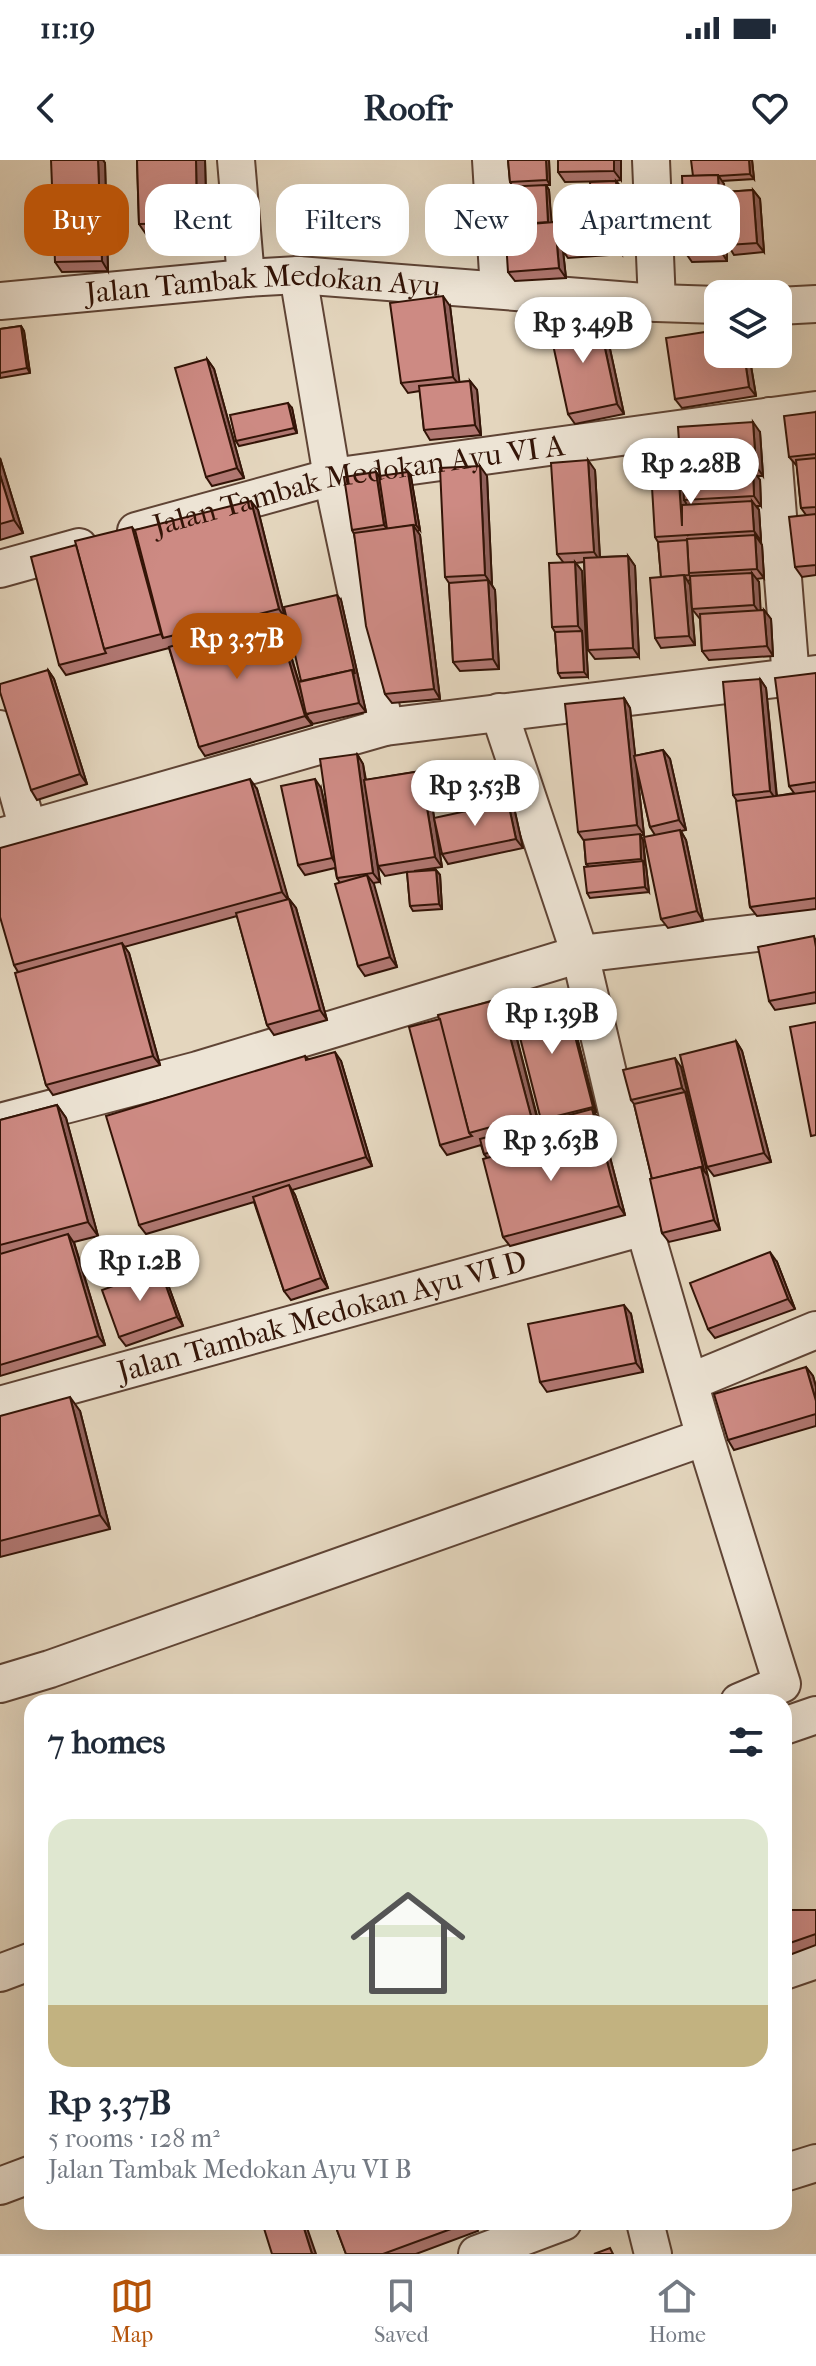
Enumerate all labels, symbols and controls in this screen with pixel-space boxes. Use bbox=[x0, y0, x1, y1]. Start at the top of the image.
text: 11:19 bbox=[40, 11, 95, 46]
icon: back bbox=[24, 86, 68, 130]
icon: heart bbox=[748, 86, 792, 130]
text: Roofr bbox=[363, 87, 453, 129]
chip: Buy bbox=[24, 184, 129, 256]
chip: Rent bbox=[145, 184, 260, 256]
chip: Filters bbox=[276, 184, 409, 256]
chip: New bbox=[425, 184, 537, 256]
chip: Apartment bbox=[553, 184, 740, 256]
street label: Jalan Tambak Medokan Ayu bbox=[82, 258, 442, 311]
map controls bbox=[704, 280, 792, 368]
button: layers bbox=[704, 280, 792, 368]
pin: Rp 3.49B bbox=[500, 297, 666, 365]
text: Rp 3.49B bbox=[533, 307, 633, 338]
street label: Jalan Tambak Medokan Ayu VI A bbox=[147, 428, 567, 544]
pin: Rp 2.28B bbox=[608, 438, 774, 506]
text: Rp 2.28B bbox=[641, 448, 741, 479]
pin: Rp 3.37B bbox=[154, 613, 320, 681]
text: Rp 3.37B bbox=[190, 623, 284, 654]
pin: Rp 3.53B bbox=[392, 760, 558, 828]
text: Rp 3.53B bbox=[429, 770, 521, 801]
pin: Rp 1.39B bbox=[469, 988, 635, 1056]
text: Rp 1.39B bbox=[505, 998, 599, 1029]
pin: Rp 3.63B bbox=[468, 1115, 634, 1183]
text: Rp 3.63B bbox=[503, 1125, 599, 1156]
pin: Rp 1.2B bbox=[66, 1235, 214, 1303]
street label: Jalan Tambak Medokan Ayu VI D bbox=[112, 1243, 531, 1390]
text: Rp 1.2B bbox=[98, 1245, 182, 1276]
icon: filters bbox=[724, 1720, 768, 1764]
text: 7 homes bbox=[48, 1722, 165, 1762]
icon: home bbox=[336, 1871, 480, 2015]
text: Rp 3.37B bbox=[48, 2083, 171, 2123]
text: 5 rooms · 128 m² bbox=[48, 2123, 220, 2154]
text: Jalan Tambak Medokan Ayu VI B bbox=[48, 2154, 412, 2185]
tab: Map bbox=[110, 2274, 154, 2348]
tab: Saved bbox=[374, 2274, 429, 2348]
tab: Home bbox=[649, 2274, 706, 2348]

